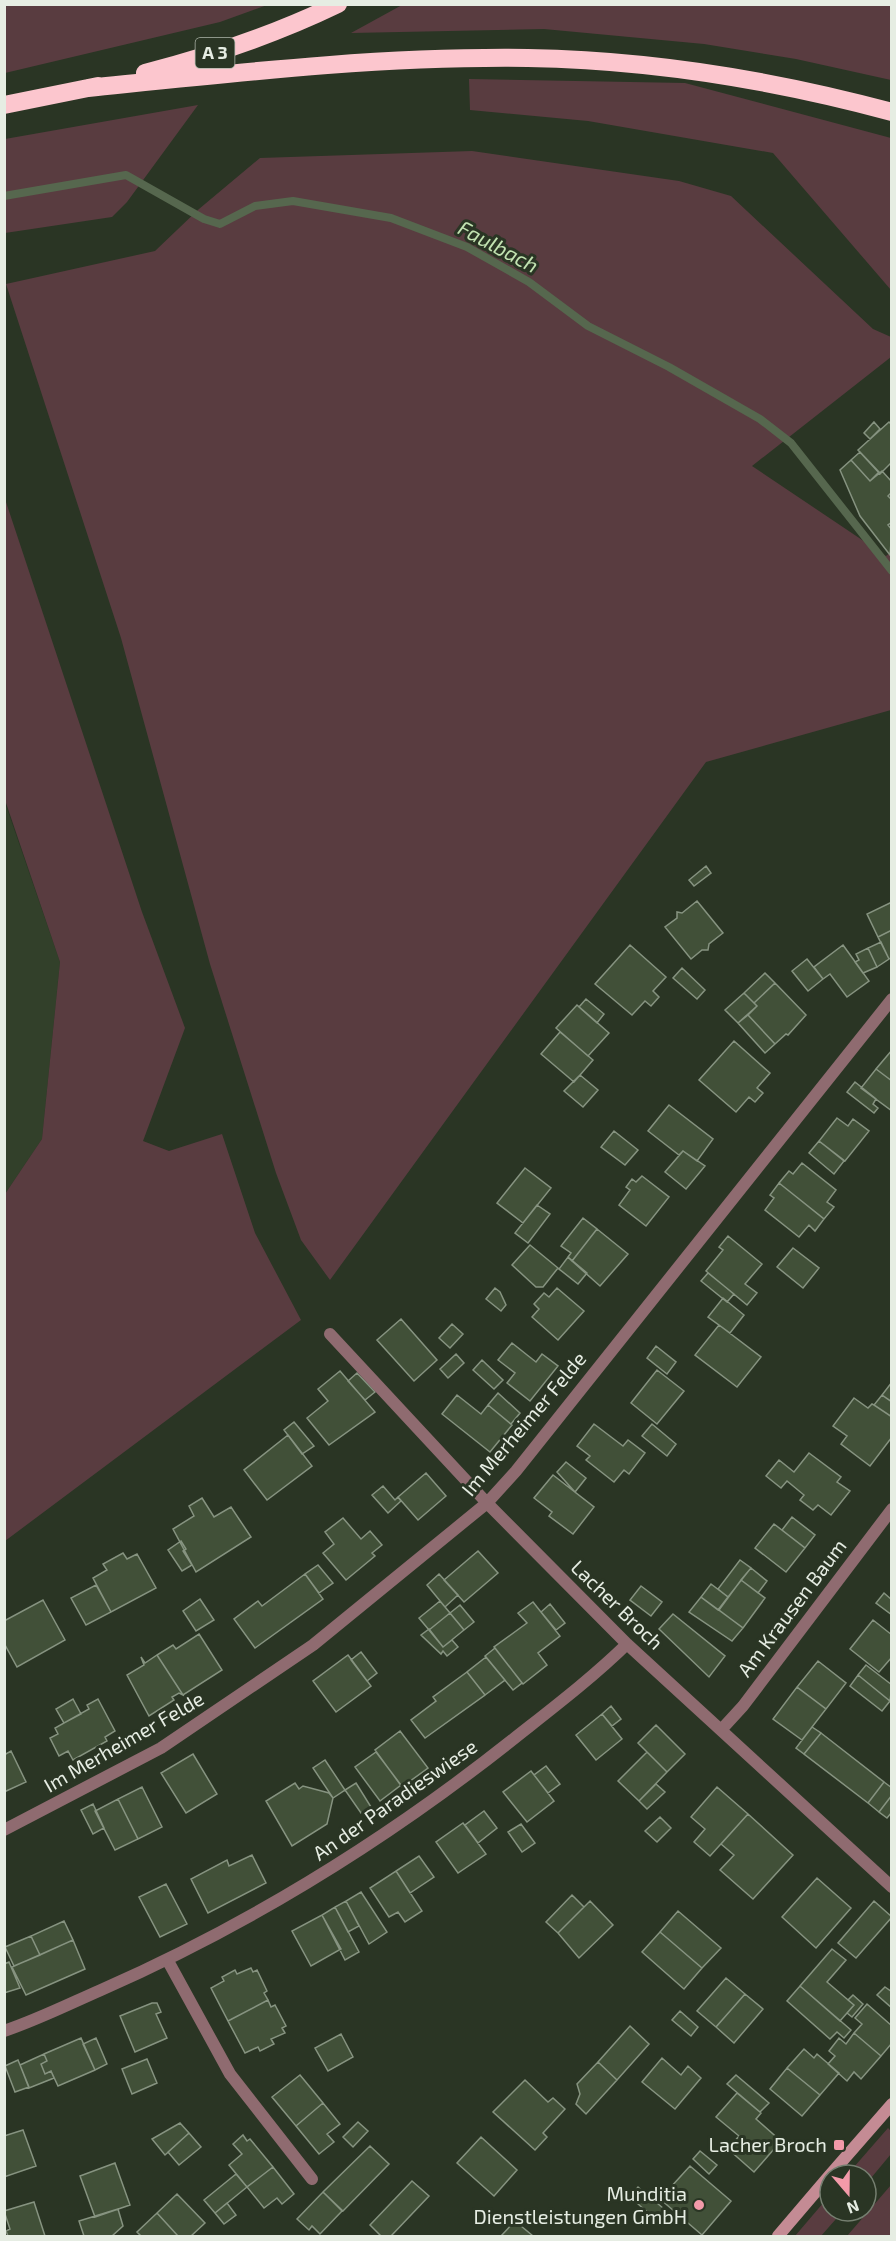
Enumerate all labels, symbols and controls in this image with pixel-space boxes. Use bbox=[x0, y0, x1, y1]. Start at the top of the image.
road number: A 3 bbox=[196, 38, 234, 68]
water label: Faulbach bbox=[454, 214, 543, 277]
street label: Im Merheimer Felde bbox=[456, 1347, 590, 1500]
street label: Am Krausen Baum bbox=[732, 1534, 851, 1681]
street label: Lacher Broch bbox=[567, 1555, 669, 1654]
street label: Im Merheimer Felde bbox=[39, 1686, 208, 1797]
street label: An der Paradieswiese bbox=[308, 1733, 481, 1865]
place label: Lacher Broch bbox=[709, 2132, 827, 2156]
marker: Lacher Broch bbox=[832, 2138, 846, 2152]
north arrow bbox=[818, 2163, 878, 2223]
place label: Munditia Dienstleistungen GmbH bbox=[473, 2181, 687, 2228]
text: N bbox=[845, 2197, 862, 2218]
marker: Munditia Dienstleistungen GmbH bbox=[692, 2198, 706, 2212]

